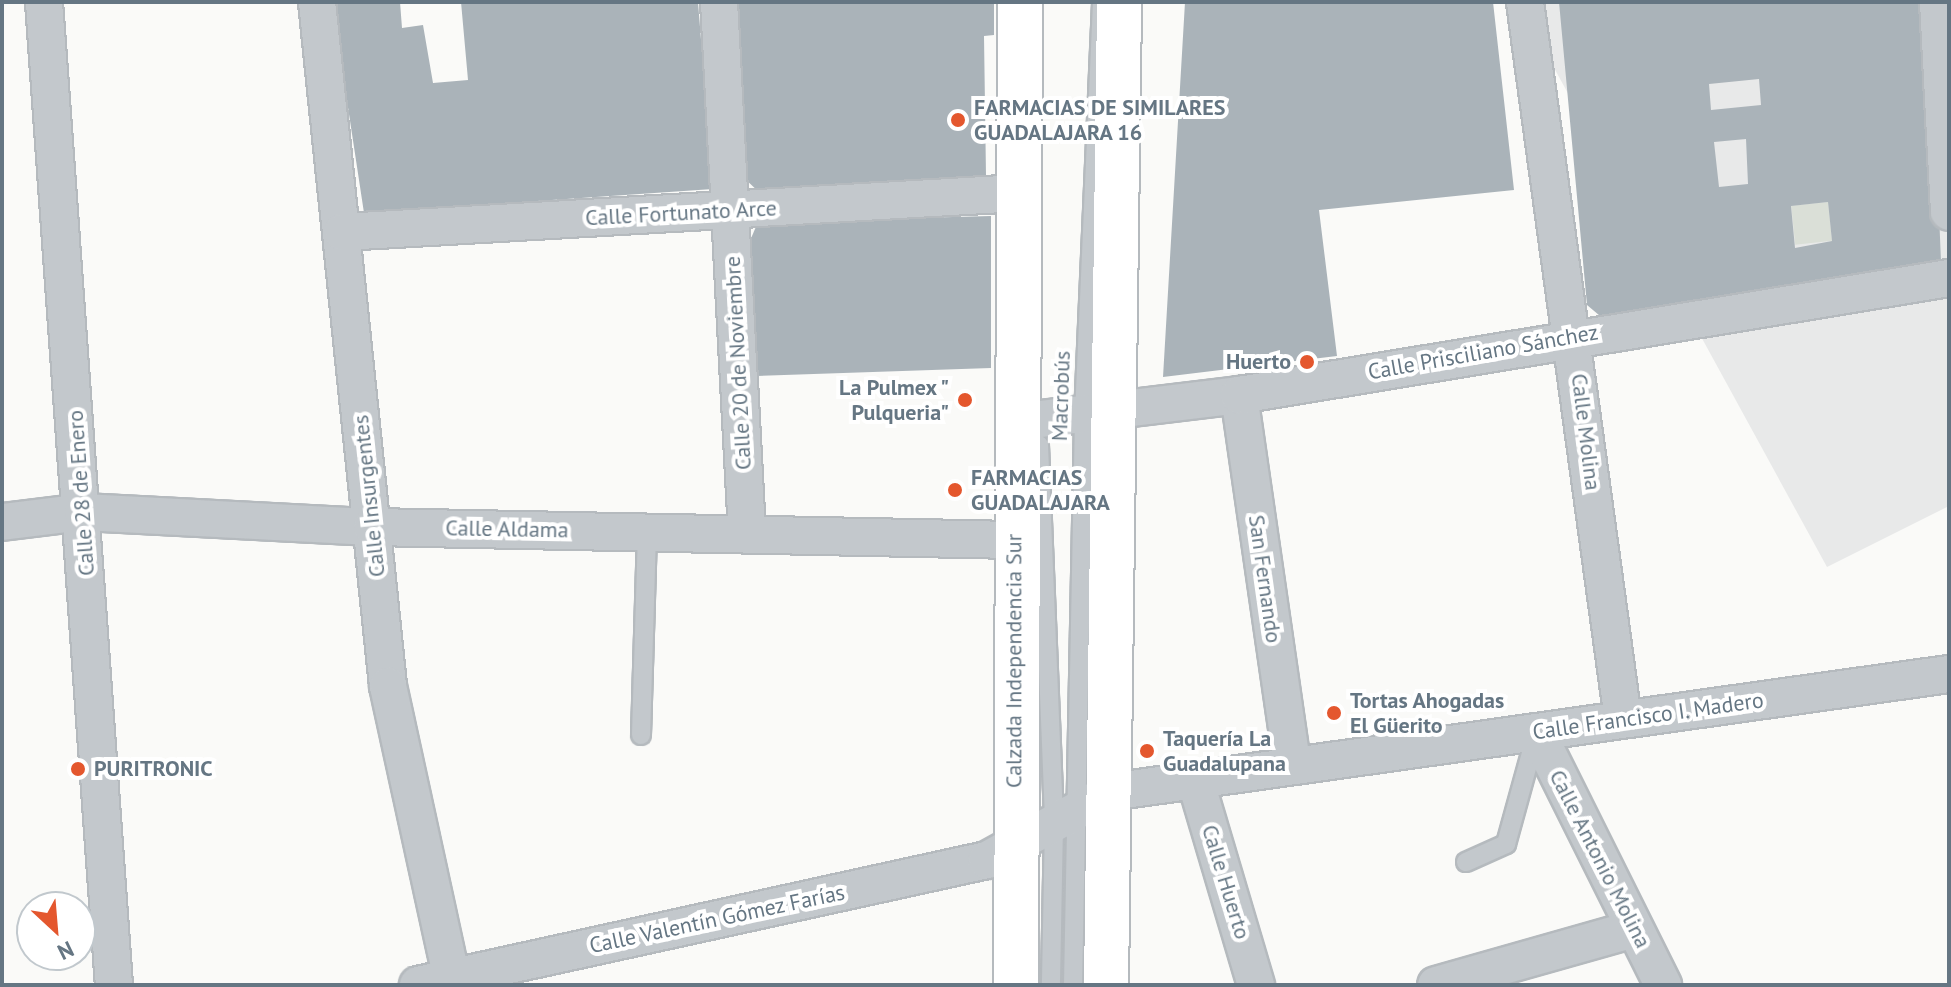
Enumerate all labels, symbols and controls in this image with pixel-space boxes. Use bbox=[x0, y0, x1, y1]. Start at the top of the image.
place label: FARMACIAS DE SIMILARES GUADALAJARA 16 bbox=[974, 94, 1225, 146]
marker: FARMACIAS DE SIMILARES GUADALAJARA 16 bbox=[949, 111, 967, 129]
street label: Calle Fortunato Arce bbox=[584, 195, 778, 231]
street label: Calle 20 de Noviembre bbox=[719, 255, 757, 471]
street label: Calle Prisciliano Sánchez bbox=[1366, 319, 1600, 385]
place label: Huerto bbox=[1226, 349, 1291, 375]
street label: Macrobús bbox=[1046, 350, 1076, 442]
marker: Huerto bbox=[1298, 353, 1316, 371]
street label: Calle Molina bbox=[1566, 372, 1606, 492]
place label: La Pulmex " Pulqueria" bbox=[837, 374, 949, 426]
marker: La Pulmex " Pulqueria" bbox=[956, 391, 974, 409]
street label: Calle 28 de Enero bbox=[62, 409, 100, 577]
street label: Calle Insurgentes bbox=[347, 414, 391, 578]
place label: FARMACIAS GUADALAJARA bbox=[971, 464, 1110, 516]
marker: FARMACIAS GUADALAJARA bbox=[946, 481, 964, 499]
street label: San Fernando bbox=[1243, 513, 1287, 645]
street label: Calle Aldama bbox=[445, 515, 569, 543]
street label: Calzada Independencia Sur bbox=[1001, 534, 1027, 788]
place label: Tortas Ahogadas El Güerito bbox=[1350, 687, 1505, 738]
street label: Calle Francisco I. Madero bbox=[1530, 687, 1766, 745]
marker: Tortas Ahogadas El Güerito bbox=[1325, 704, 1343, 722]
place label: Taquería La Guadalupana bbox=[1163, 725, 1286, 776]
marker: Taquería La Guadalupana bbox=[1138, 742, 1156, 760]
place label: PURITRONIC bbox=[94, 756, 213, 782]
marker: PURITRONIC bbox=[69, 760, 87, 778]
street label: Calle Antonio Molina bbox=[1544, 765, 1656, 953]
street label: Calle Huerto bbox=[1196, 822, 1256, 942]
street label: Calle Valentín Gómez Farías bbox=[586, 879, 848, 959]
north arrow bbox=[16, 891, 96, 971]
text: N bbox=[53, 935, 78, 967]

